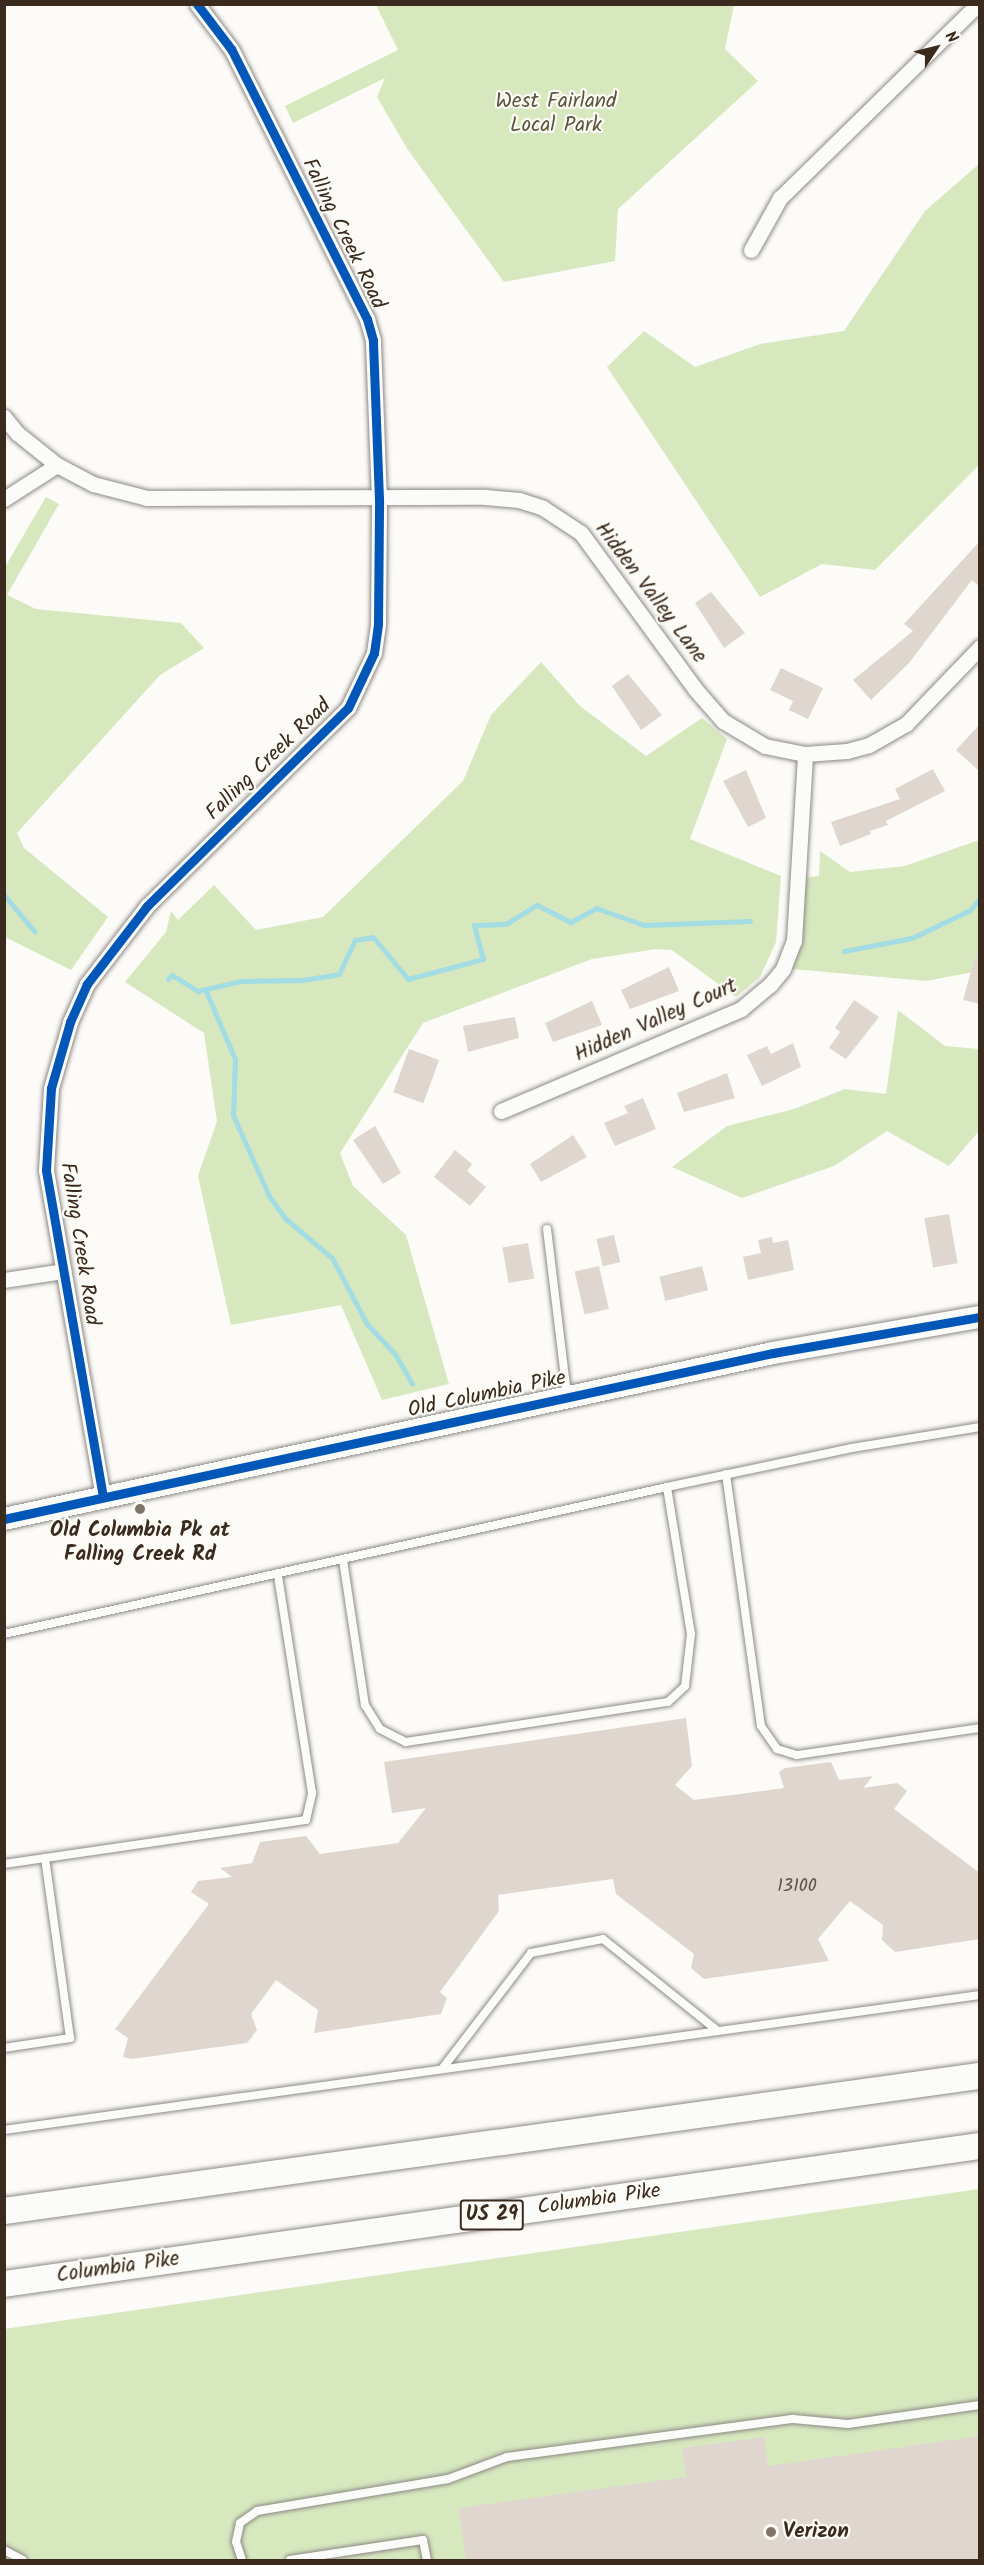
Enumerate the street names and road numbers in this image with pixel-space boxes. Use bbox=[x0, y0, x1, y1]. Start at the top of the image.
street label: Falling Creek Road bbox=[296, 155, 390, 313]
street label: Hidden Valley Lane bbox=[589, 518, 711, 668]
street label: Falling Creek Road bbox=[201, 694, 337, 826]
street label: Hidden Valley Court bbox=[571, 974, 741, 1068]
street label: Falling Creek Road bbox=[54, 1161, 104, 1327]
street label: Old Columbia Pike bbox=[406, 1366, 568, 1424]
street label: Columbia Pike bbox=[536, 2179, 662, 2221]
road number: US 29 bbox=[459, 2198, 525, 2232]
street label: Columbia Pike bbox=[55, 2247, 181, 2289]

